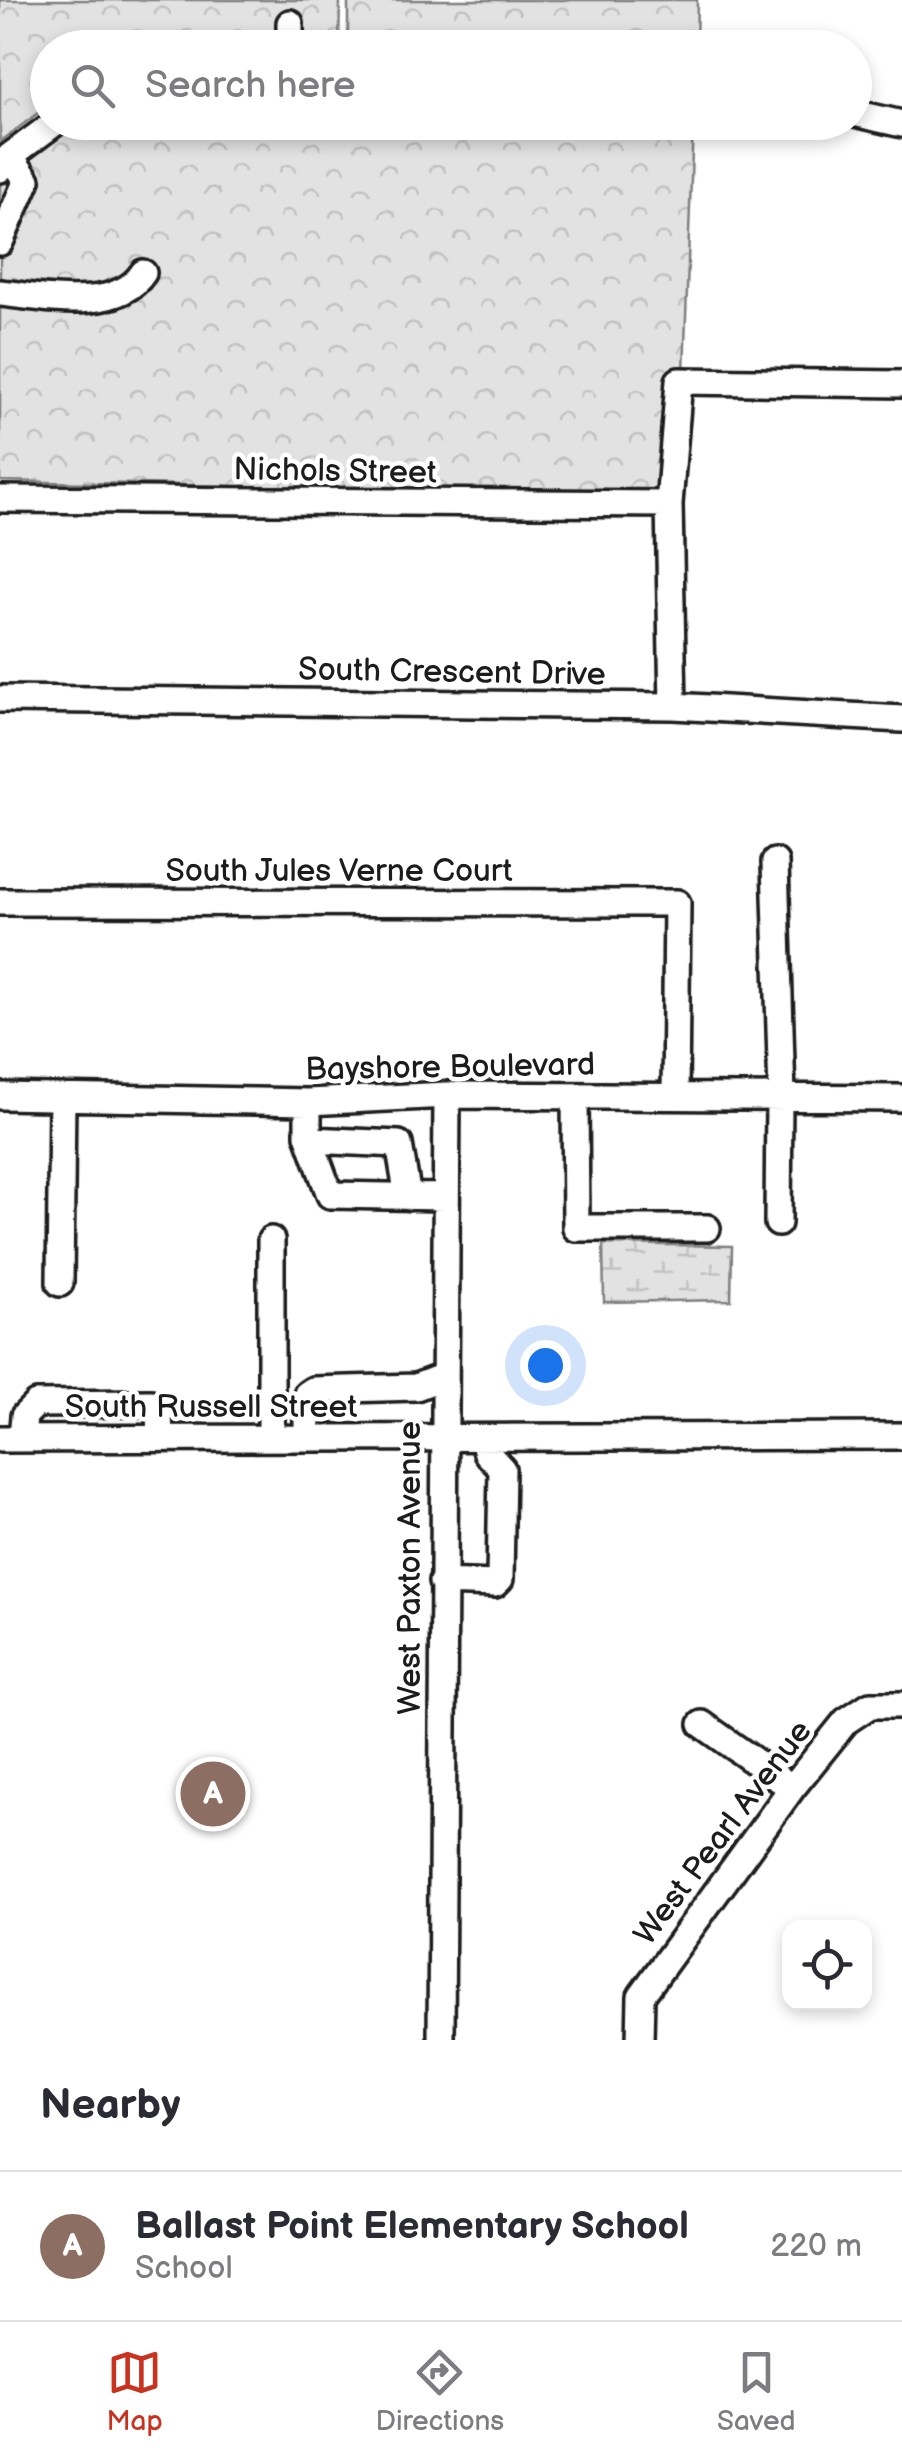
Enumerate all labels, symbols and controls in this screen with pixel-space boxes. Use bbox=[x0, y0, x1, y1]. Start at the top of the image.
search box bbox=[30, 30, 872, 140]
icon: search bbox=[65, 58, 120, 113]
text: Search here bbox=[145, 63, 356, 108]
street label: Nichols Street bbox=[233, 450, 437, 493]
street label: South Crescent Drive bbox=[298, 650, 606, 695]
street label: South Jules Verne Court bbox=[165, 852, 513, 891]
street label: Bayshore Boulevard bbox=[305, 1045, 595, 1090]
your location bbox=[520, 1340, 571, 1391]
street label: South Russell Street bbox=[65, 1388, 357, 1427]
street label: West Paxton Avenue bbox=[391, 1421, 430, 1715]
street label: West Pearl Avenue bbox=[626, 1713, 820, 1953]
pin: A bbox=[180, 1756, 246, 1832]
map controls bbox=[782, 1920, 872, 2010]
button: locate bbox=[782, 1920, 872, 2010]
text: Nearby bbox=[40, 2080, 180, 2131]
text: Ballast Point Elementary School bbox=[135, 2204, 689, 2249]
text: A bbox=[63, 2227, 82, 2266]
text: 220 m bbox=[770, 2227, 862, 2266]
text: School bbox=[135, 2249, 233, 2288]
tab: Map bbox=[106, 2345, 163, 2438]
tab: Directions bbox=[375, 2345, 504, 2438]
tab: Saved bbox=[717, 2345, 796, 2438]

